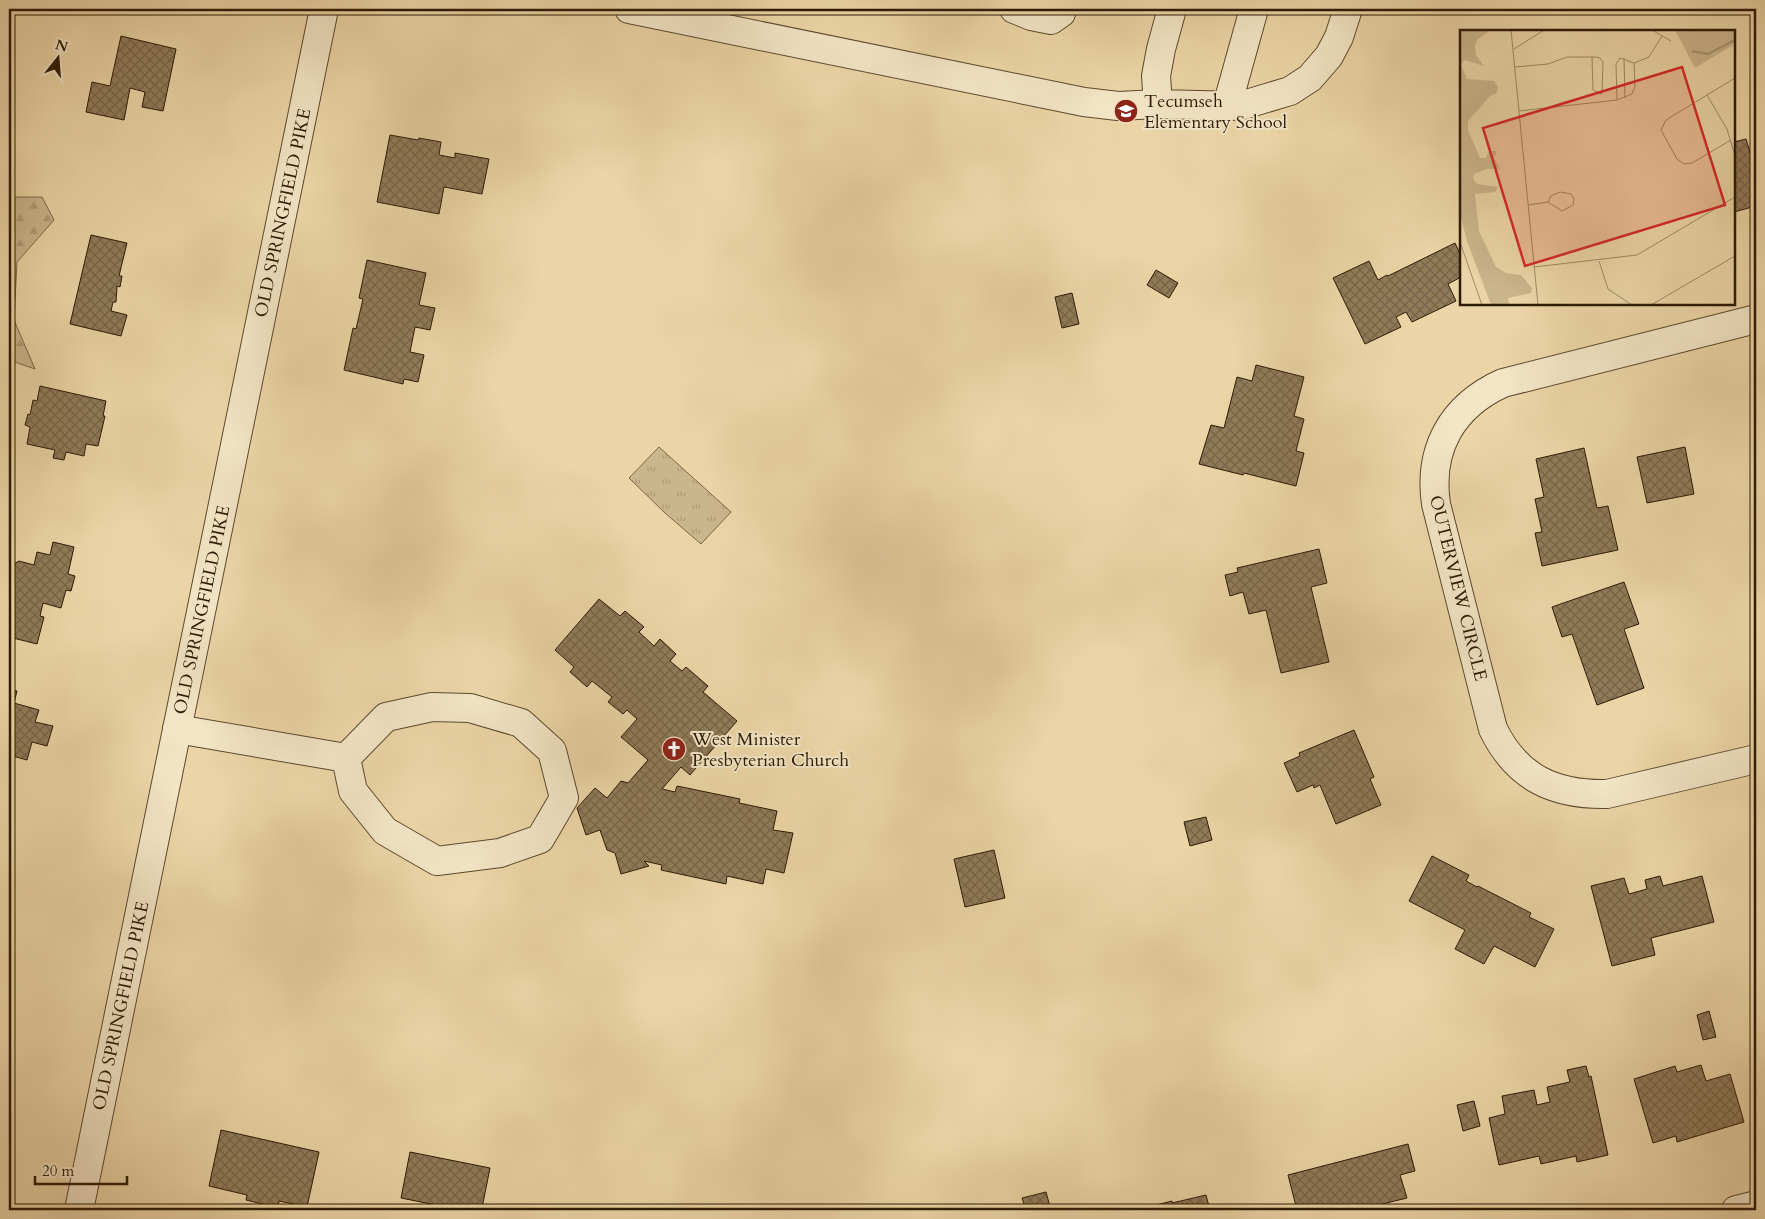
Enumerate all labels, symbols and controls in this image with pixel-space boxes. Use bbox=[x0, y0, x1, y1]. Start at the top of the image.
inset map bbox=[1460, 30, 1735, 305]
north arrow bbox=[32, 32, 82, 82]
text: N bbox=[53, 35, 70, 57]
place label: Tecumseh Elementary School bbox=[1144, 89, 1287, 135]
school or university icon: Tecumseh Elementary School bbox=[1113, 98, 1139, 124]
street label: OLD SPRINGFIELD PIKE bbox=[249, 106, 317, 320]
street label: OUTERVIEW CIRCLE bbox=[1423, 493, 1493, 683]
street label: OLD SPRINGFIELD PIKE bbox=[168, 503, 236, 717]
place label: West Minister Presbyterian Church bbox=[691, 727, 849, 773]
church icon: West Minister Presbyterian Church bbox=[661, 736, 687, 762]
street label: OLD SPRINGFIELD PIKE bbox=[87, 899, 155, 1113]
scale bar bbox=[35, 1154, 128, 1186]
text: 20 m bbox=[42, 1161, 74, 1181]

